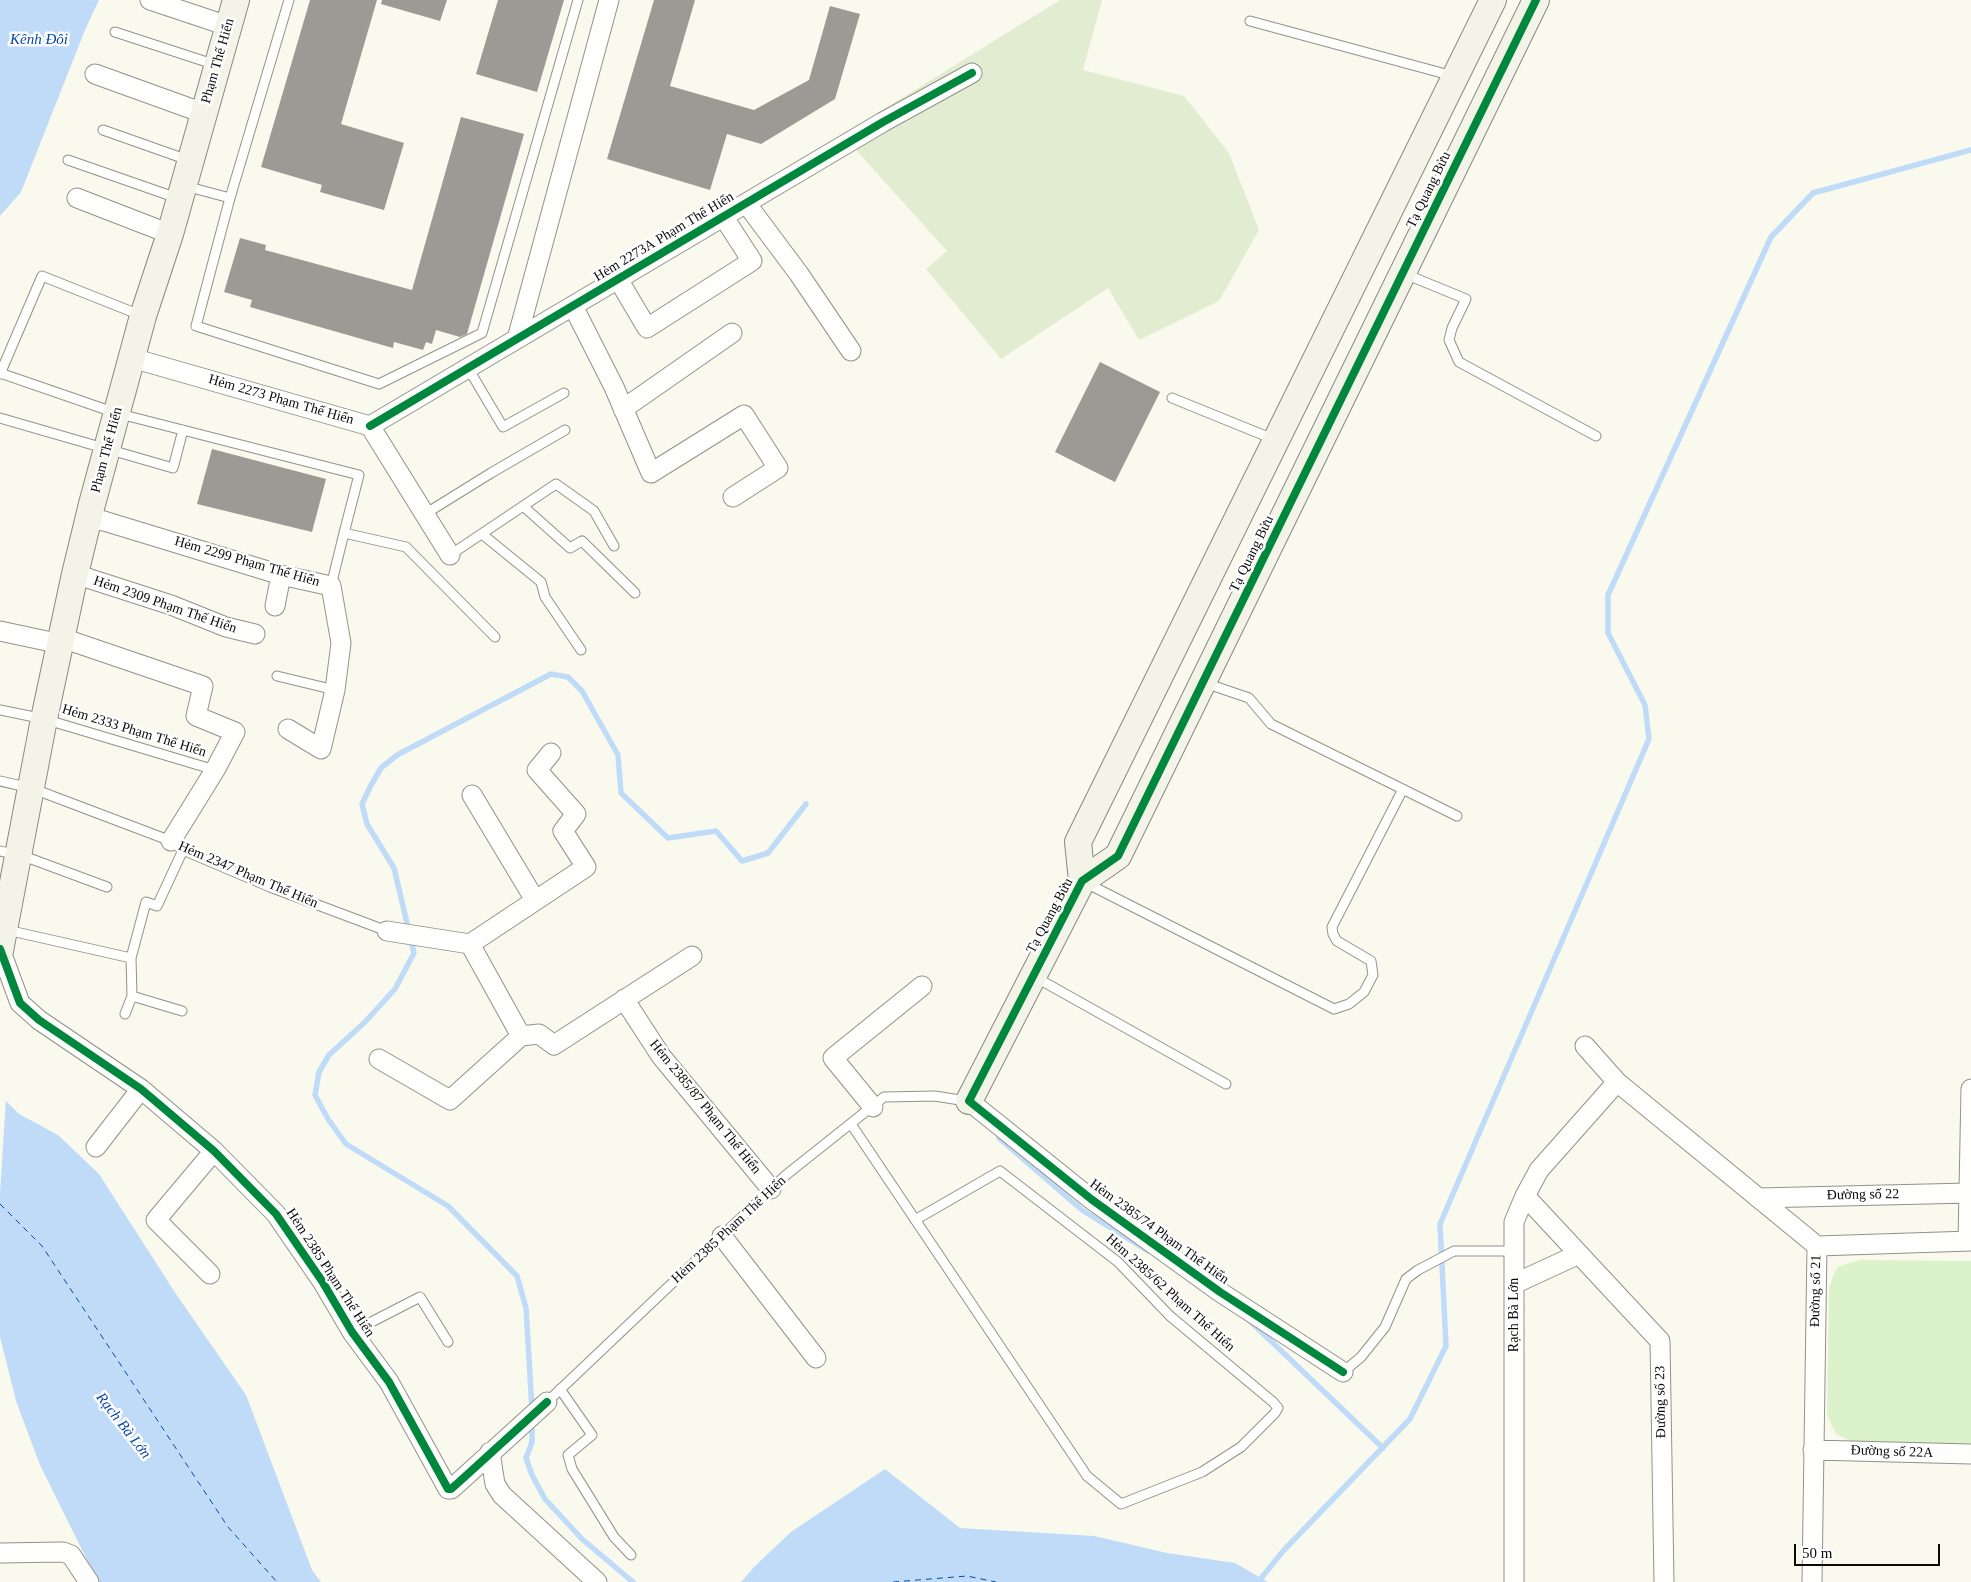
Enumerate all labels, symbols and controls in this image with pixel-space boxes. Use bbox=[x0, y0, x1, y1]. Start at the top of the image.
street label: Phạm Thế Hiển bbox=[198, 16, 238, 106]
water label: Kênh Đôi bbox=[10, 31, 68, 49]
street label: Tạ Quang Bửu bbox=[1403, 149, 1455, 231]
street label: Hẻm 2273A Phạm Thế Hiển bbox=[591, 189, 737, 285]
street label: Hẻm 2273 Phạm Thế Hiển bbox=[207, 371, 355, 429]
street label: Phạm Thế Hiển bbox=[88, 405, 126, 495]
street label: Tạ Quang Bửu bbox=[1226, 513, 1278, 595]
street label: Hẻm 2299 Phạm Thế Hiển bbox=[173, 533, 321, 591]
street label: Hẻm 2309 Phạm Thế Hiển bbox=[91, 573, 239, 637]
street label: Hẻm 2333 Phạm Thế Hiển bbox=[60, 701, 208, 761]
street label: Hẻm 2347 Phạm Thế Hiển bbox=[176, 838, 320, 912]
street label: Tạ Quang Bửu bbox=[1023, 875, 1077, 957]
street label: Hẻm 2385/87 Phạm Thế Hiển bbox=[646, 1036, 764, 1178]
street label: Hẻm 2385 Phạm Thế Hiển bbox=[668, 1173, 790, 1287]
street label: Hẻm 2385/74 Phạm Thế Hiển bbox=[1086, 1176, 1232, 1288]
street label: Đường số 22 bbox=[1827, 1186, 1899, 1204]
street label: Hẻm 2385 Phạm Thế Hiển bbox=[282, 1205, 378, 1341]
street label: Hẻm 2385/62 Phạm Thế Hiển bbox=[1102, 1231, 1238, 1355]
street label: Đường số 21 bbox=[1807, 1255, 1825, 1327]
street label: Rạch Bà Lớn bbox=[1506, 1278, 1522, 1352]
street label: Đường số 23 bbox=[1652, 1366, 1670, 1438]
water label: Rạch Bà Lớn bbox=[92, 1389, 154, 1463]
street label: Đường số 22A bbox=[1850, 1442, 1934, 1462]
scale bar bbox=[1796, 1534, 1942, 1566]
text: 50 m bbox=[1802, 1545, 1832, 1561]

